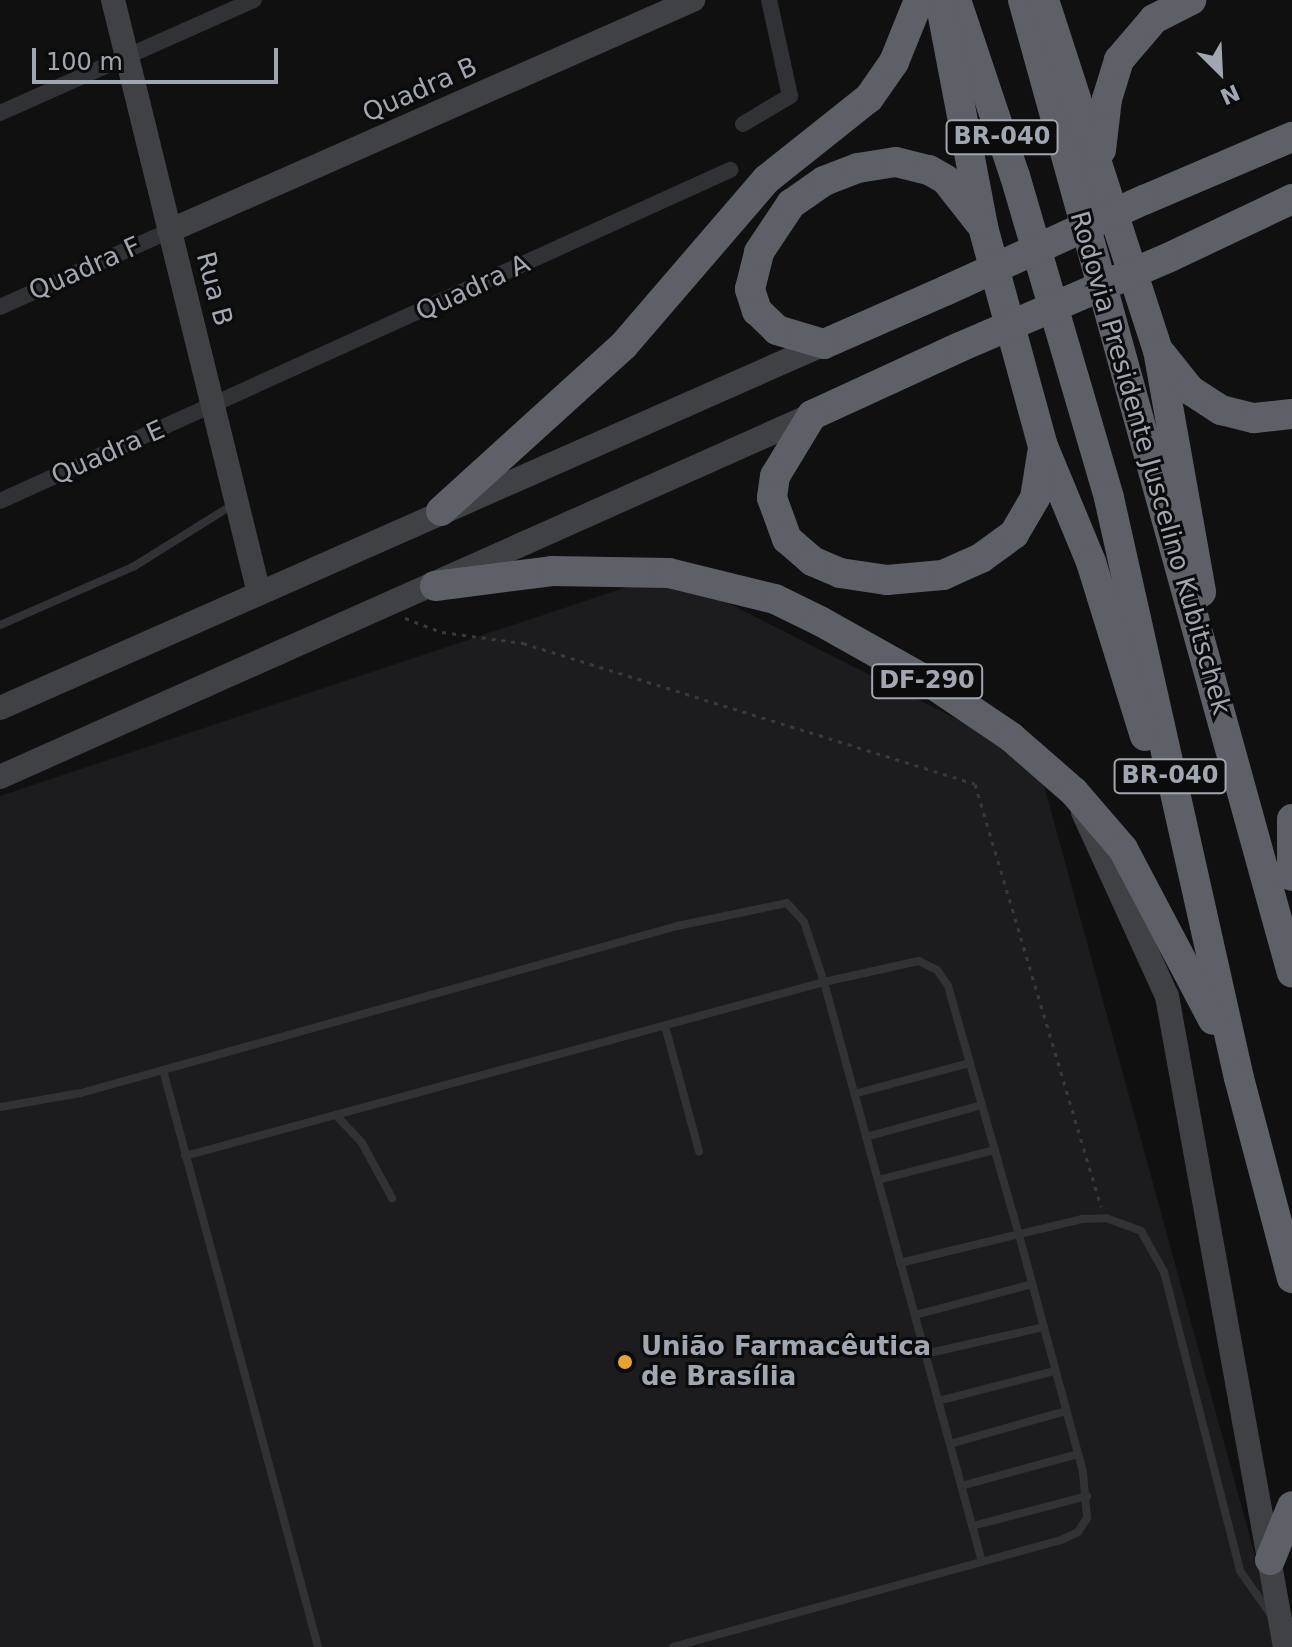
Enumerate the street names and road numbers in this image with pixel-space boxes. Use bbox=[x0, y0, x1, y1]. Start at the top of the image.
street label: Quadra B bbox=[358, 51, 482, 129]
road number: BR-040 bbox=[944, 117, 1060, 157]
street label: Rodovia Presidente Juscelino Kubitschek bbox=[1063, 208, 1237, 718]
street label: Quadra F bbox=[24, 231, 146, 307]
street label: Quadra A bbox=[411, 248, 535, 328]
street label: Rua B bbox=[189, 249, 239, 329]
street label: Quadra E bbox=[47, 414, 169, 492]
road number: DF-290 bbox=[871, 661, 983, 701]
road number: BR-040 bbox=[1112, 756, 1228, 796]

